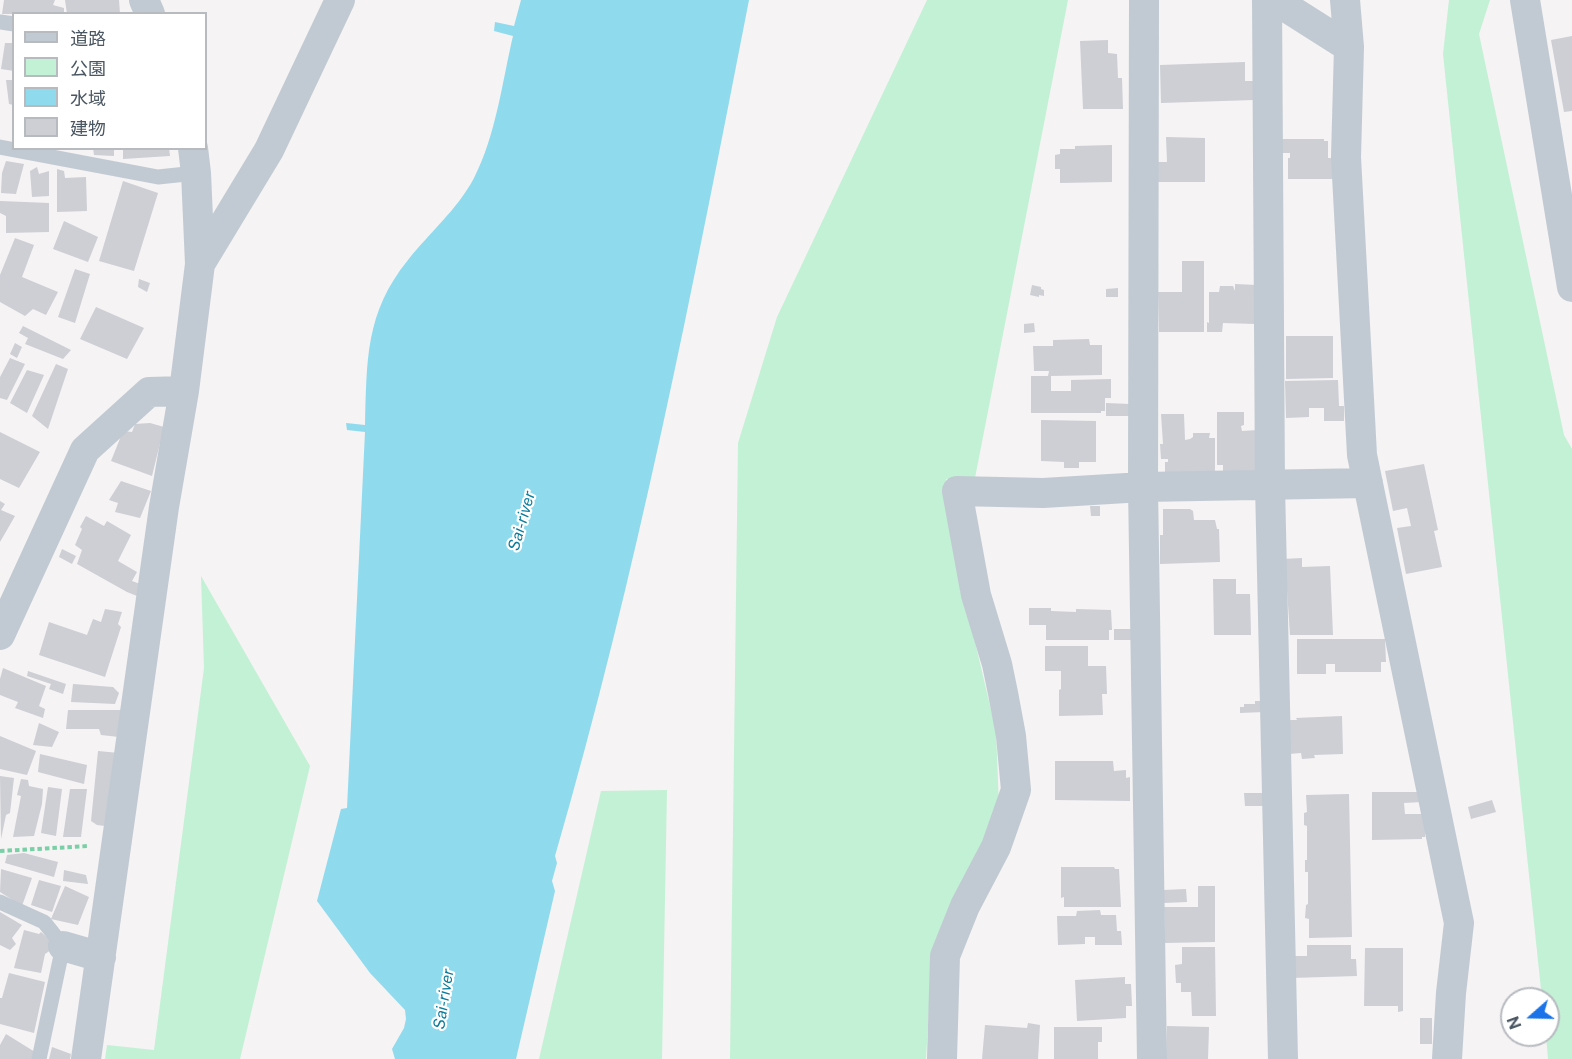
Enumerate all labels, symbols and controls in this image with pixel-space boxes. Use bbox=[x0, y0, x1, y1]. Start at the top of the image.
legend bbox=[12, 12, 207, 150]
text: 道路 bbox=[70, 28, 106, 49]
text: 公園 bbox=[70, 58, 106, 79]
text: 水域 bbox=[70, 88, 106, 109]
text: 建物 bbox=[70, 118, 106, 139]
water label: Sai-river bbox=[504, 489, 540, 553]
water label: Sai-river bbox=[430, 967, 458, 1031]
north arrow bbox=[1500, 987, 1560, 1047]
text: N bbox=[1503, 1014, 1526, 1032]

